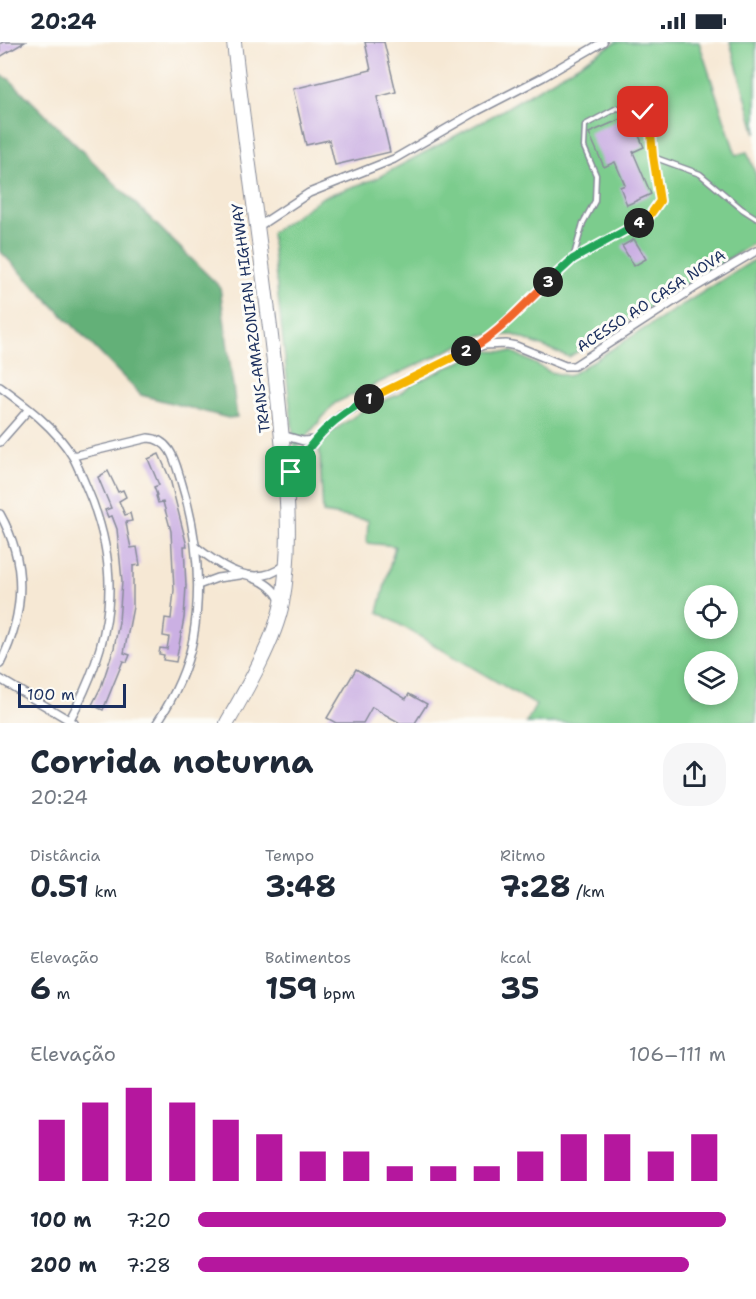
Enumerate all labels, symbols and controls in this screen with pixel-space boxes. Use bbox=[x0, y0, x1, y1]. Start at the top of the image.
text: 20:24 bbox=[30, 7, 96, 36]
pin bbox=[617, 86, 668, 137]
icon: check bbox=[626, 95, 659, 128]
street label: TRANS-AMAZONIAN HIGHWAY bbox=[227, 202, 275, 434]
pin: 4 bbox=[624, 208, 654, 238]
text: 4 bbox=[633, 212, 645, 233]
street label: ACESSO AO CASA NOVA bbox=[573, 245, 729, 357]
pin: 3 bbox=[533, 267, 563, 297]
text: 3 bbox=[542, 271, 554, 292]
pin: 2 bbox=[451, 336, 481, 366]
text: 2 bbox=[460, 340, 472, 361]
pin: 1 bbox=[354, 384, 384, 414]
text: 1 bbox=[365, 388, 373, 409]
pin bbox=[265, 446, 316, 497]
icon: arrive bbox=[274, 455, 307, 488]
map controls bbox=[684, 585, 738, 705]
button: locate bbox=[684, 585, 738, 639]
button: layers bbox=[684, 651, 738, 705]
scale bar bbox=[18, 681, 126, 708]
text: 100 m bbox=[27, 684, 75, 705]
text: Corrida noturna bbox=[30, 739, 314, 784]
button: share bbox=[663, 743, 726, 806]
text: 20:24 bbox=[30, 784, 88, 810]
text: Distância bbox=[30, 845, 101, 866]
text: Tempo bbox=[265, 845, 314, 866]
text: Ritmo bbox=[500, 845, 545, 866]
text: 0.51 bbox=[30, 866, 89, 907]
text: 3:48 bbox=[265, 866, 336, 907]
text: 7:28 bbox=[500, 866, 571, 907]
text: km bbox=[89, 881, 117, 902]
text: /km bbox=[571, 881, 605, 902]
text: Elevação bbox=[30, 947, 99, 968]
text: Batimentos bbox=[265, 947, 351, 968]
text: kcal bbox=[500, 947, 531, 968]
text: 6 bbox=[30, 968, 51, 1009]
text: 159 bbox=[265, 968, 318, 1009]
text: 35 bbox=[500, 968, 540, 1009]
text: m bbox=[51, 983, 70, 1004]
text: bpm bbox=[318, 983, 355, 1004]
text: Elevação bbox=[30, 1041, 116, 1067]
text: 106–111 m bbox=[629, 1041, 726, 1067]
text: 100 m bbox=[30, 1207, 92, 1233]
text: 7:20 bbox=[126, 1207, 171, 1233]
text: 200 m bbox=[30, 1252, 97, 1278]
text: 7:28 bbox=[126, 1252, 171, 1278]

